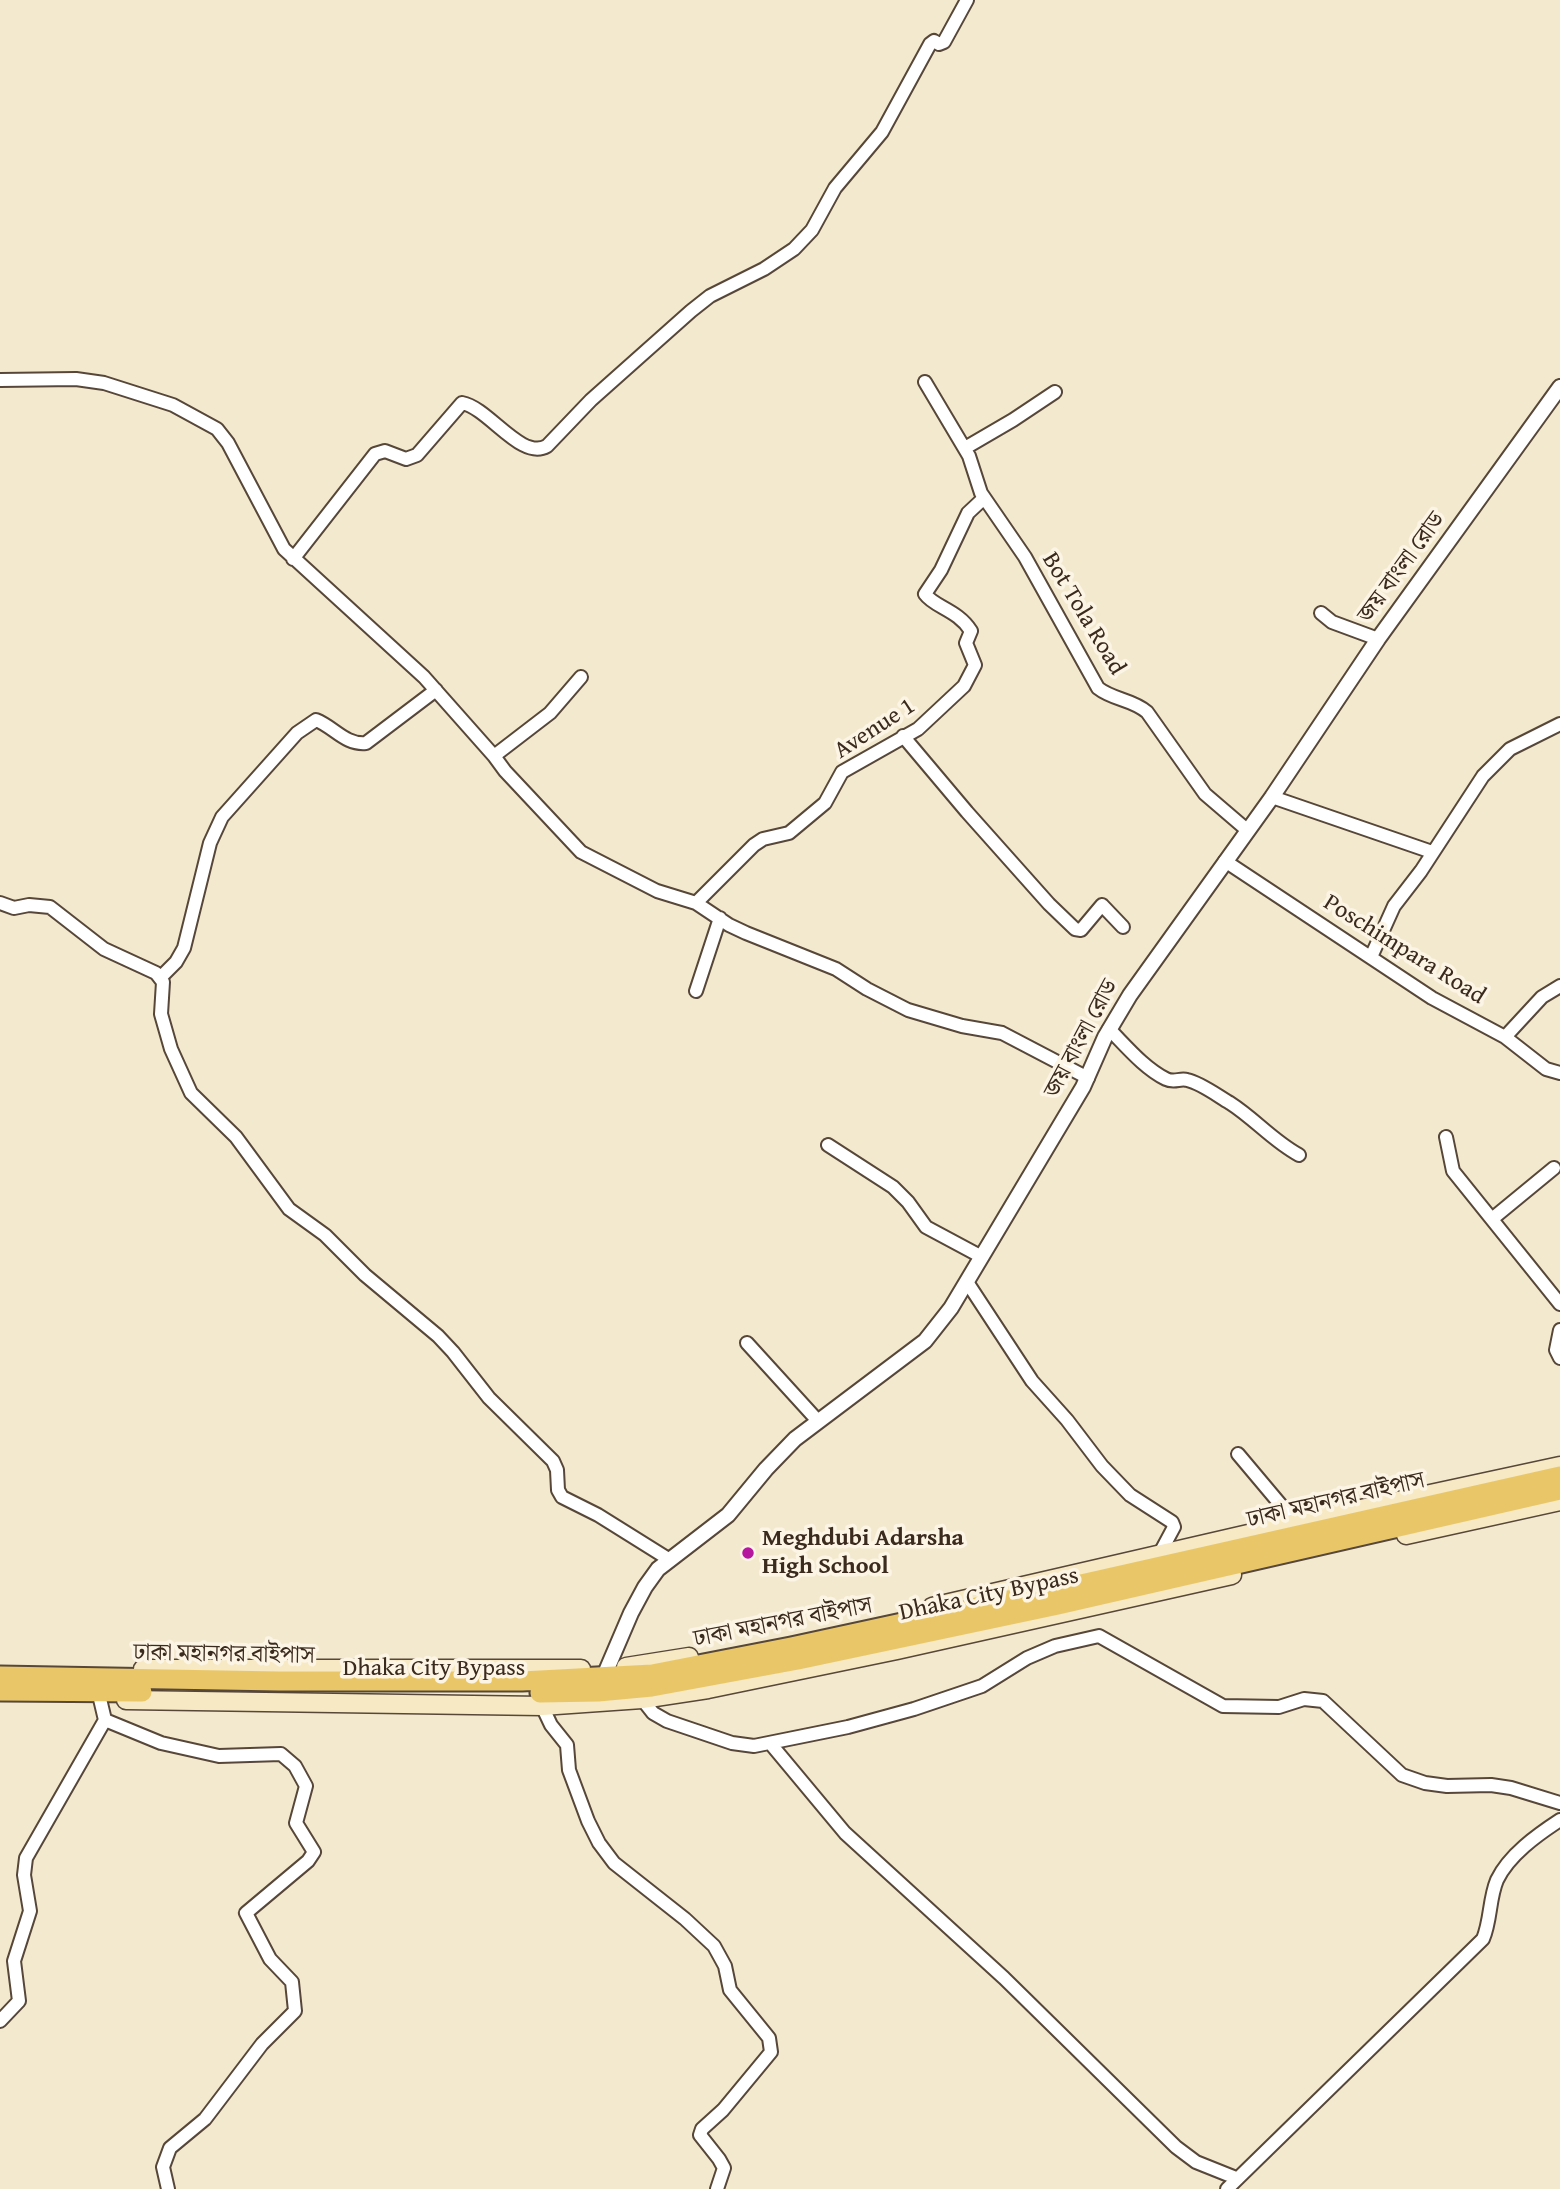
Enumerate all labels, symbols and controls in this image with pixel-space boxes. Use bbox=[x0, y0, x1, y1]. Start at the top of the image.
street label: জয় বাংলা রোড bbox=[1352, 507, 1452, 629]
street label: Bot Tola Road bbox=[1035, 547, 1131, 681]
street label: Avenue 1 bbox=[829, 692, 921, 766]
street label: Poschimpara Road bbox=[1318, 889, 1490, 1011]
street label: জয় বাংলা রোড bbox=[1039, 975, 1125, 1103]
street label: ঢাকা মহানগর বাইপাস bbox=[1245, 1467, 1427, 1535]
place label: Meghdubi Adarsha High School bbox=[762, 1525, 964, 1581]
marker: Meghdubi Adarsha High School bbox=[740, 1545, 756, 1561]
street label: Dhaka City Bypass bbox=[897, 1562, 1081, 1628]
street label: ঢাকা মহানগর বাইপাস bbox=[691, 1592, 875, 1654]
street label: ঢাকা মহানগর বাইপাস bbox=[133, 1639, 315, 1671]
street label: Dhaka City Bypass bbox=[343, 1655, 525, 1683]

